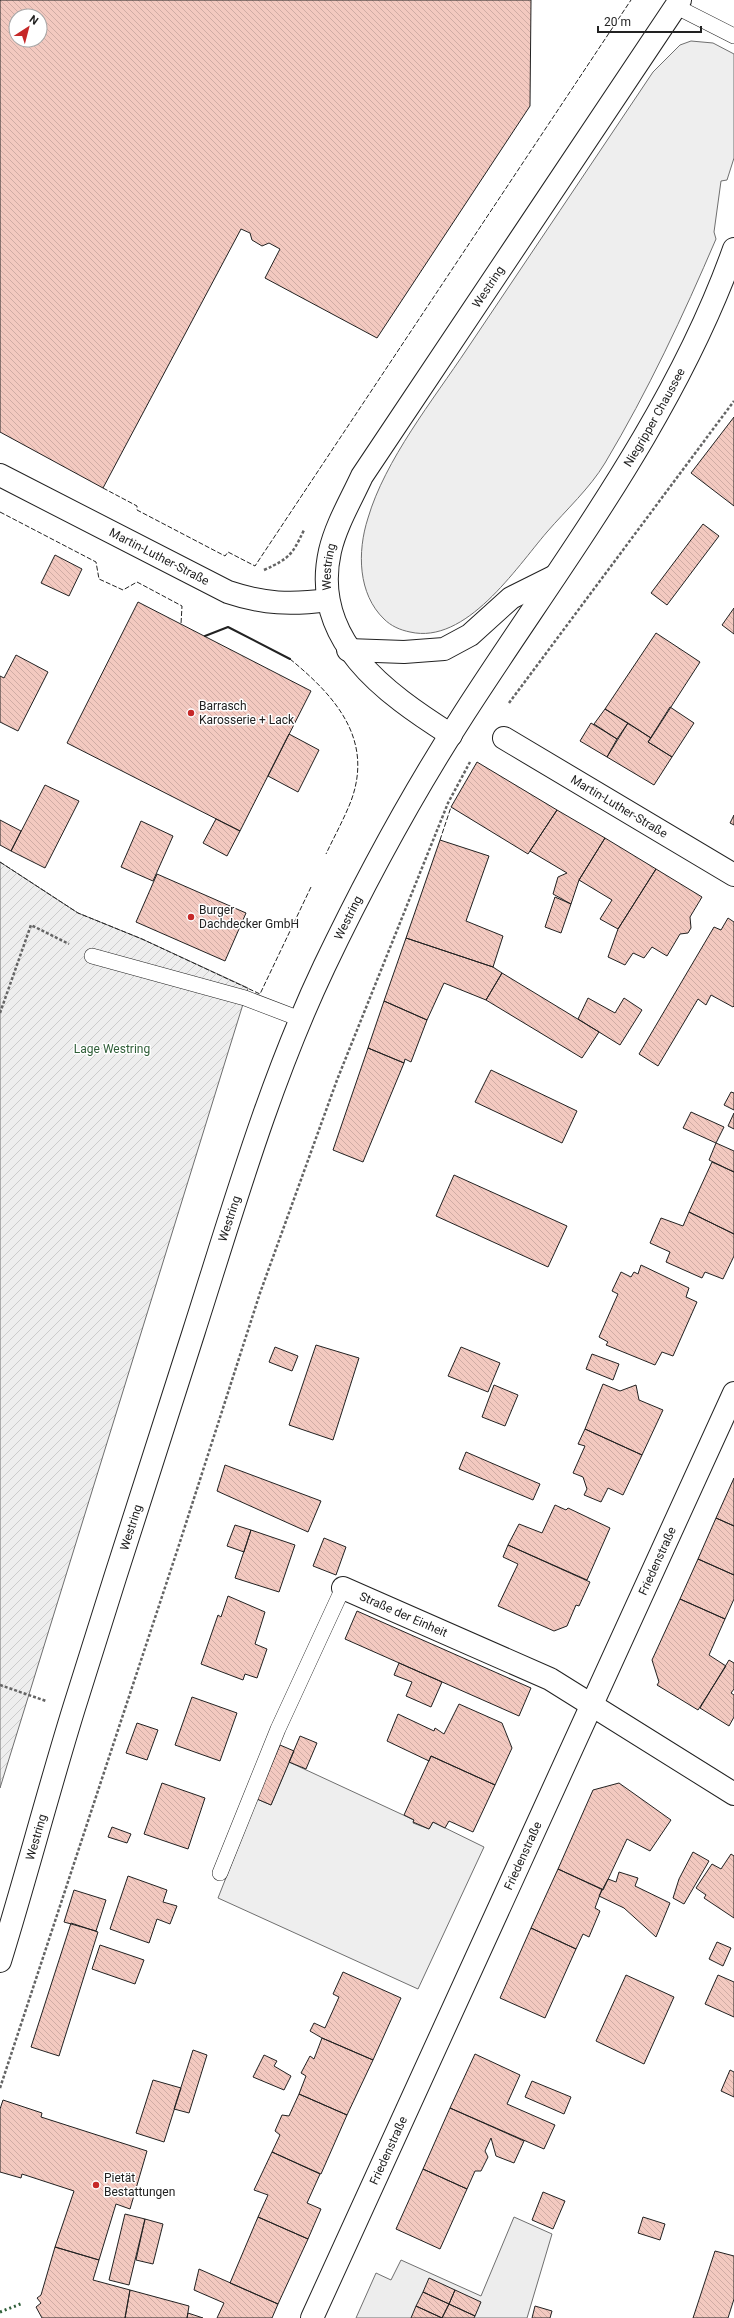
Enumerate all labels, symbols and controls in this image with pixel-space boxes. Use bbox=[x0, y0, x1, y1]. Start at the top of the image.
north arrow bbox=[8, 8, 48, 48]
scale bar bbox=[598, 8, 701, 34]
text: N bbox=[27, 13, 41, 28]
text: 20 m bbox=[604, 15, 631, 29]
street label: Westring bbox=[469, 263, 507, 311]
street label: Niegripper Chaussee bbox=[621, 366, 688, 469]
street label: Martin-Luther-Straße bbox=[107, 525, 212, 588]
street label: Westring bbox=[320, 542, 339, 591]
place label: Barrasch Karosserie + Lack bbox=[199, 699, 295, 727]
marker: Barrasch Karosserie + Lack bbox=[186, 708, 196, 718]
street label: Martin-Luther-Straße bbox=[568, 772, 670, 841]
street label: Westring bbox=[331, 893, 365, 942]
place label: Burger Dachdecker GmbH bbox=[199, 903, 299, 931]
marker: Burger Dachdecker GmbH bbox=[186, 912, 196, 922]
park label: Lage Westring bbox=[74, 1042, 150, 1056]
street label: Westring bbox=[216, 1194, 243, 1243]
street label: Westring bbox=[117, 1503, 145, 1552]
street label: Friedenstraße bbox=[636, 1525, 679, 1597]
street label: Straße der Einheit bbox=[357, 1589, 449, 1640]
street label: Westring bbox=[23, 1812, 49, 1862]
street label: Friedenstraße bbox=[501, 1819, 545, 1892]
street label: Friedenstraße bbox=[367, 2114, 410, 2187]
place label: Pietät Bestattungen bbox=[104, 2171, 175, 2199]
marker: Pietät Bestattungen bbox=[91, 2180, 101, 2190]

